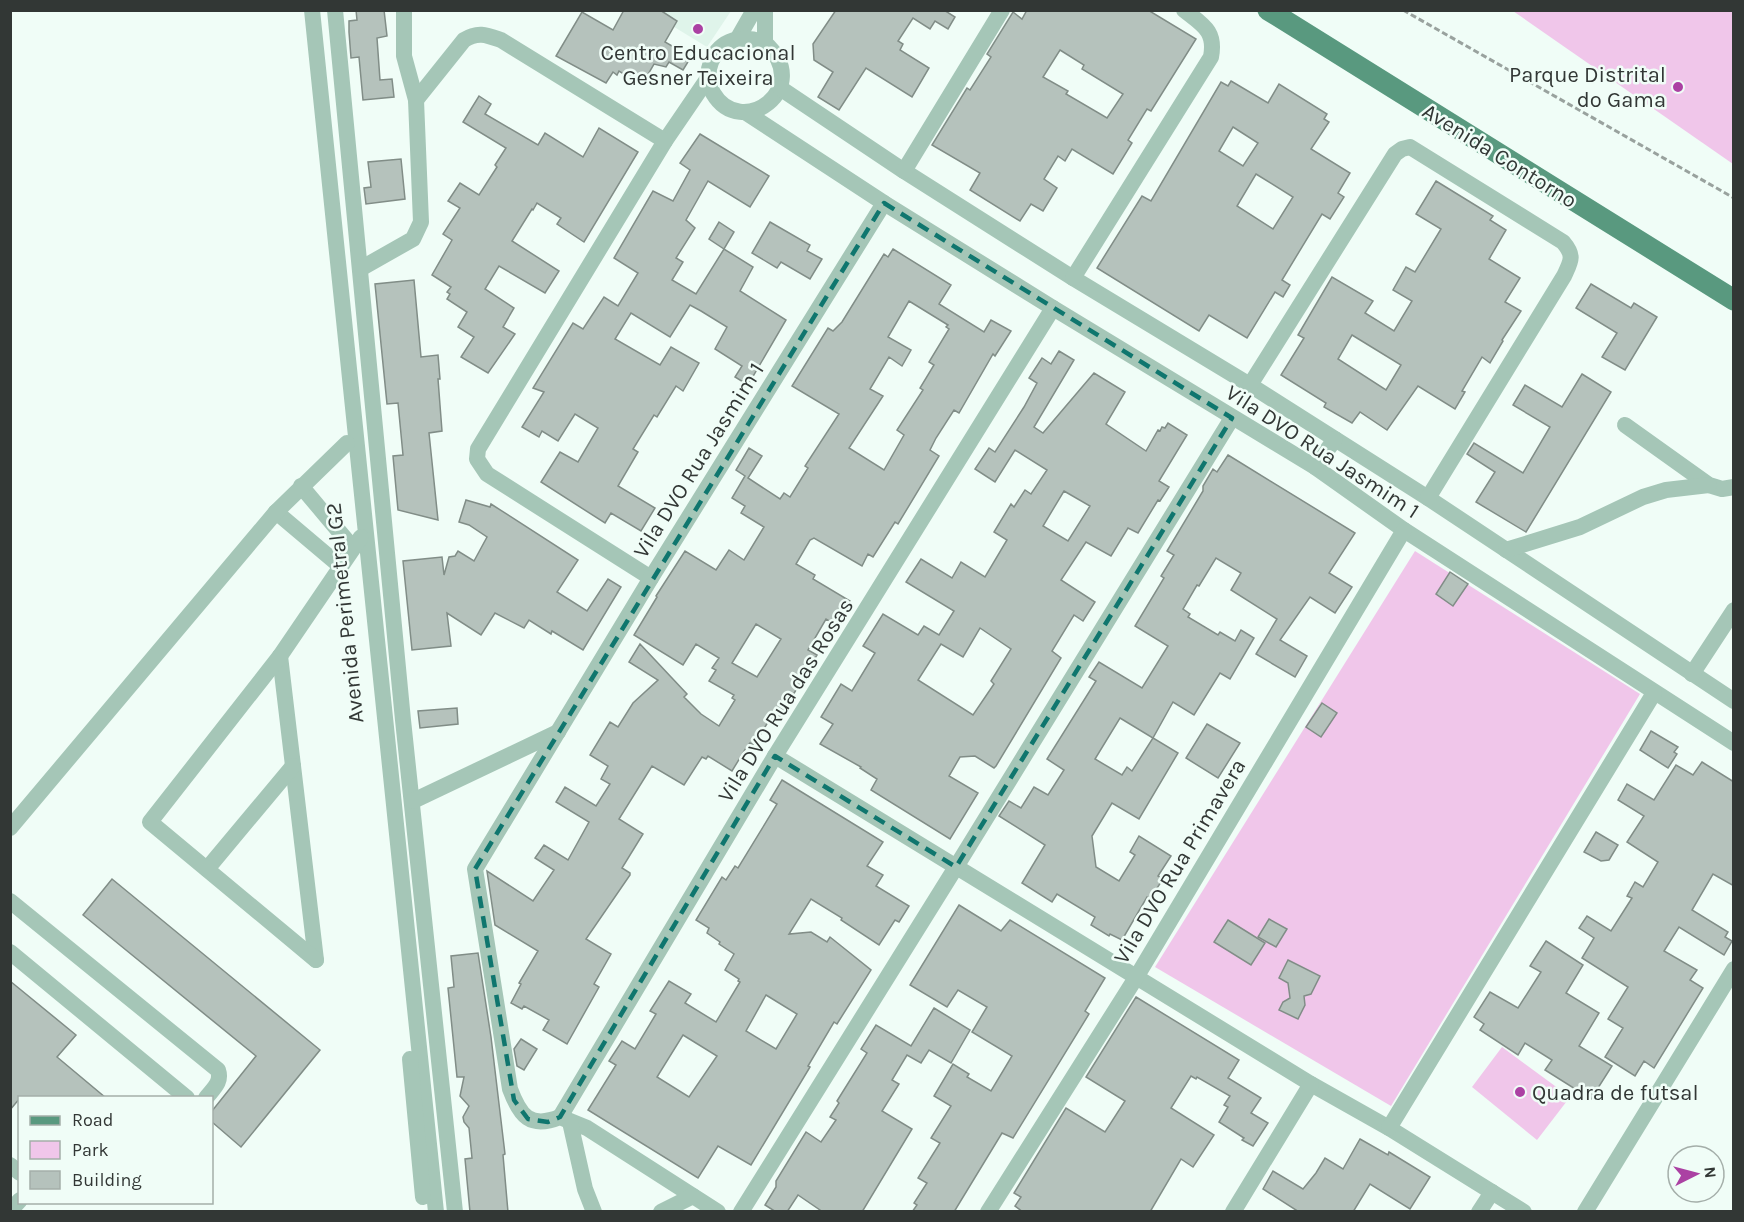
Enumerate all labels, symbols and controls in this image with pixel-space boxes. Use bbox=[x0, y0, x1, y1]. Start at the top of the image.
marker: Centro Educacional Gesner Teixeira bbox=[691, 22, 705, 36]
place label: Centro Educacional Gesner Teixeira bbox=[600, 40, 796, 91]
place label: Parque Distrital do Gama bbox=[1509, 62, 1666, 113]
marker: Parque Distrital do Gama bbox=[1671, 80, 1685, 94]
street label: Avenida Contorno bbox=[1418, 98, 1581, 214]
street label: Vila DVO Rua Jasmim 1 bbox=[628, 358, 770, 563]
street label: Vila DVO Rua Jasmim 1 bbox=[1221, 380, 1424, 524]
street label: Avenida Perimetral G2 bbox=[321, 502, 369, 724]
street label: Vila DVO Rua das Rosas bbox=[712, 594, 859, 807]
street label: Vila DVO Rua Primavera bbox=[1108, 754, 1251, 969]
place label: Quadra de futsal bbox=[1532, 1080, 1699, 1106]
marker: Quadra de futsal bbox=[1513, 1085, 1527, 1099]
legend bbox=[18, 1096, 213, 1204]
text: Road bbox=[72, 1109, 113, 1131]
text: Park bbox=[72, 1139, 109, 1161]
north arrow bbox=[1666, 1144, 1726, 1204]
text: N bbox=[1700, 1166, 1720, 1179]
text: Building bbox=[72, 1169, 142, 1191]

